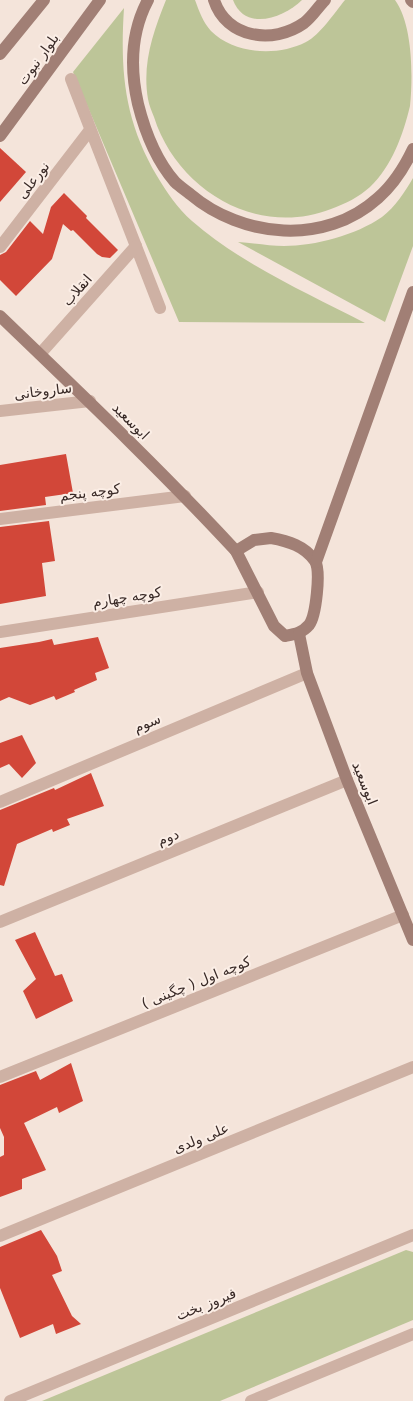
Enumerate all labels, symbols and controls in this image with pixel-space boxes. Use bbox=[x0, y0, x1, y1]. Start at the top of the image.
street label: بلوار نبوت bbox=[14, 30, 63, 88]
street label: نورعلی bbox=[14, 158, 53, 202]
street label: انقلاب bbox=[59, 271, 95, 309]
street label: ساروخانی bbox=[13, 380, 73, 403]
street label: ابوسعید bbox=[109, 399, 153, 443]
street label: کوچه پنجم bbox=[59, 480, 122, 505]
street label: کوچه چهارم bbox=[92, 584, 163, 611]
street label: سوم bbox=[131, 710, 163, 737]
street label: ابوسعید bbox=[348, 759, 381, 807]
street label: دوم bbox=[155, 826, 181, 849]
street label: کوچه اول ( چگینی ) bbox=[139, 953, 254, 1012]
street label: علی ولدی bbox=[171, 1120, 231, 1157]
street label: فیروز بخت bbox=[174, 1285, 239, 1324]

